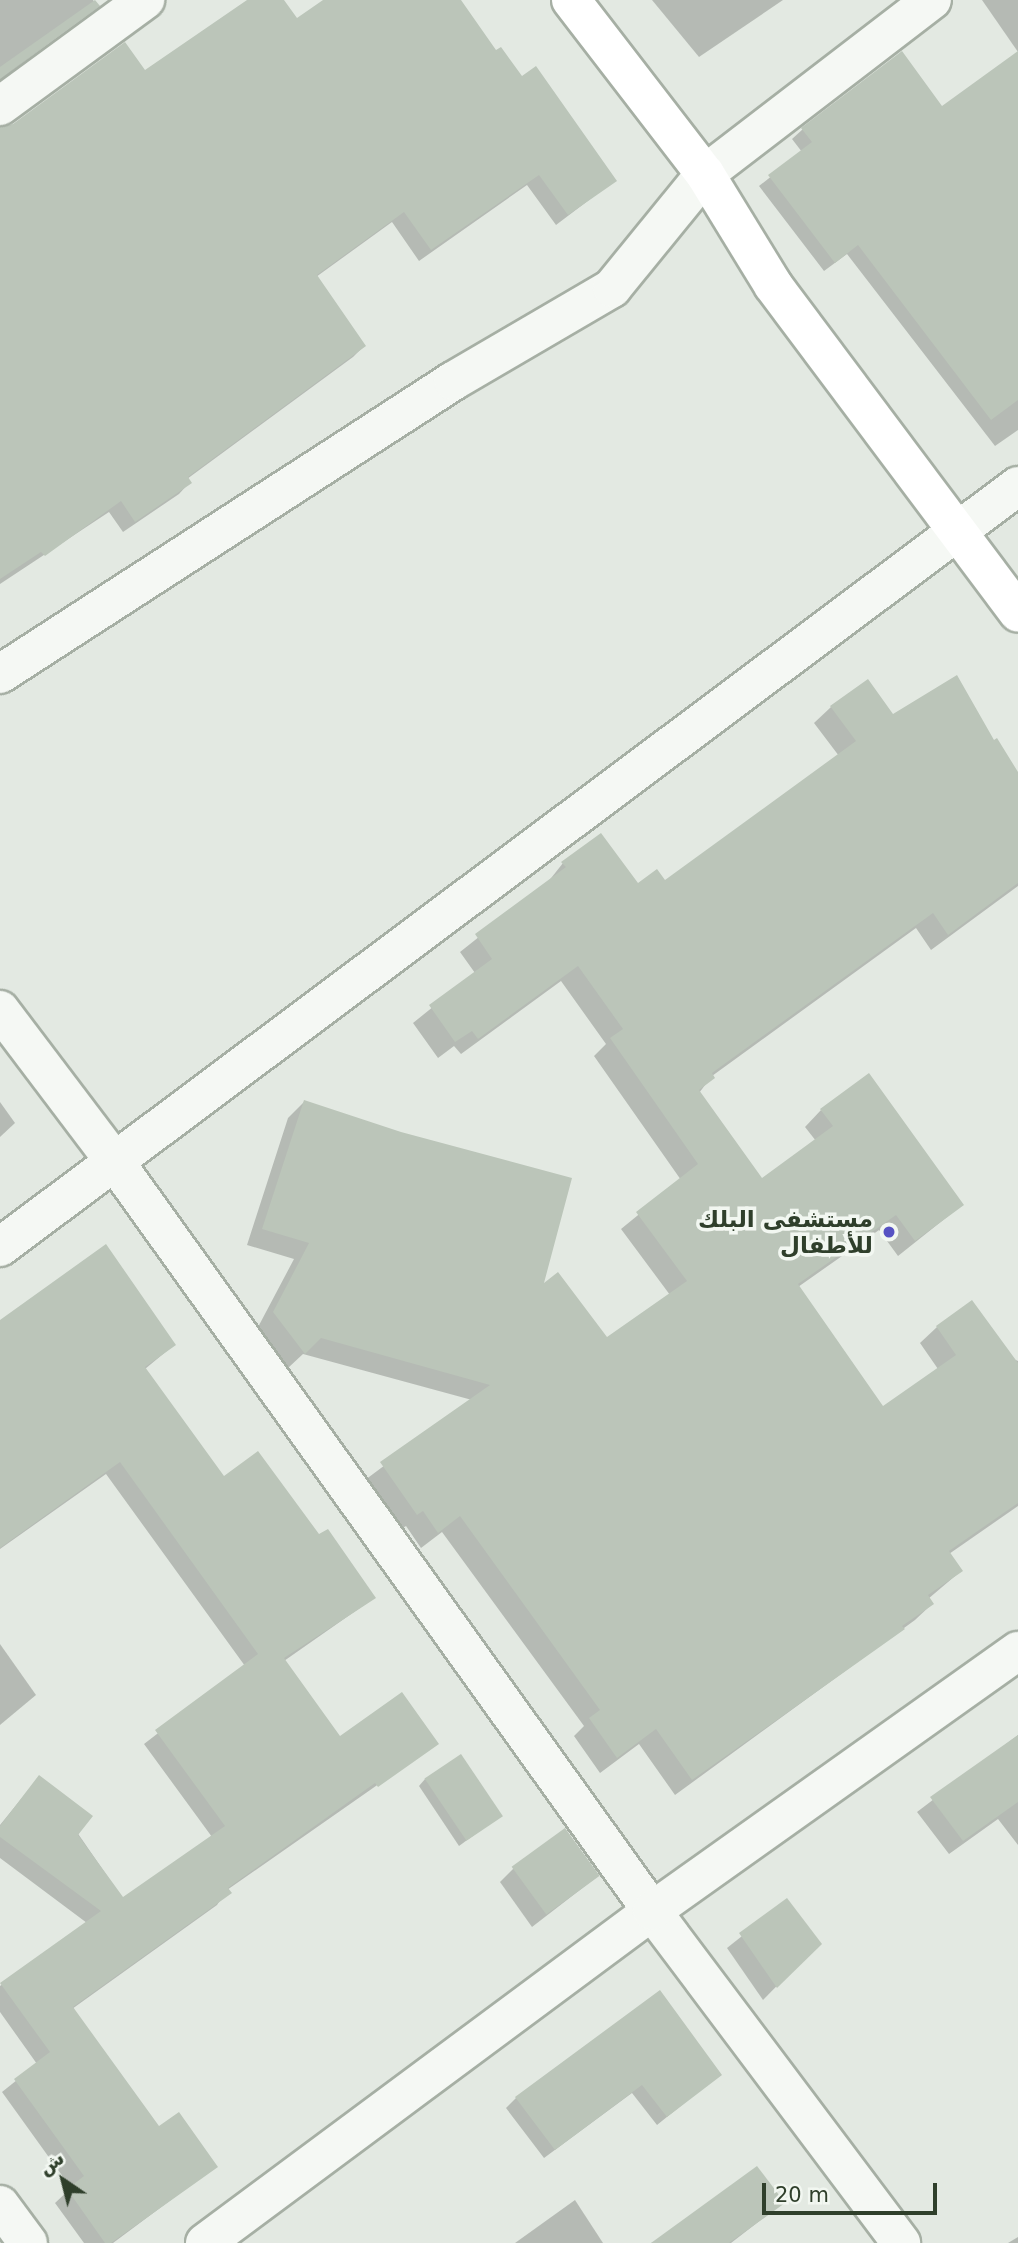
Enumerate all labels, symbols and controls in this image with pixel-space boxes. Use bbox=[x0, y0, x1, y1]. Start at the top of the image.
place label: مستشفى البلك للأطفال bbox=[698, 1205, 873, 1259]
marker: مستشفى البلك للأطفال bbox=[879, 1222, 899, 1242]
north arrow bbox=[28, 2145, 98, 2215]
text: ش bbox=[34, 2146, 68, 2179]
scale bar bbox=[766, 2170, 941, 2214]
text: 20 m bbox=[775, 2183, 829, 2207]

